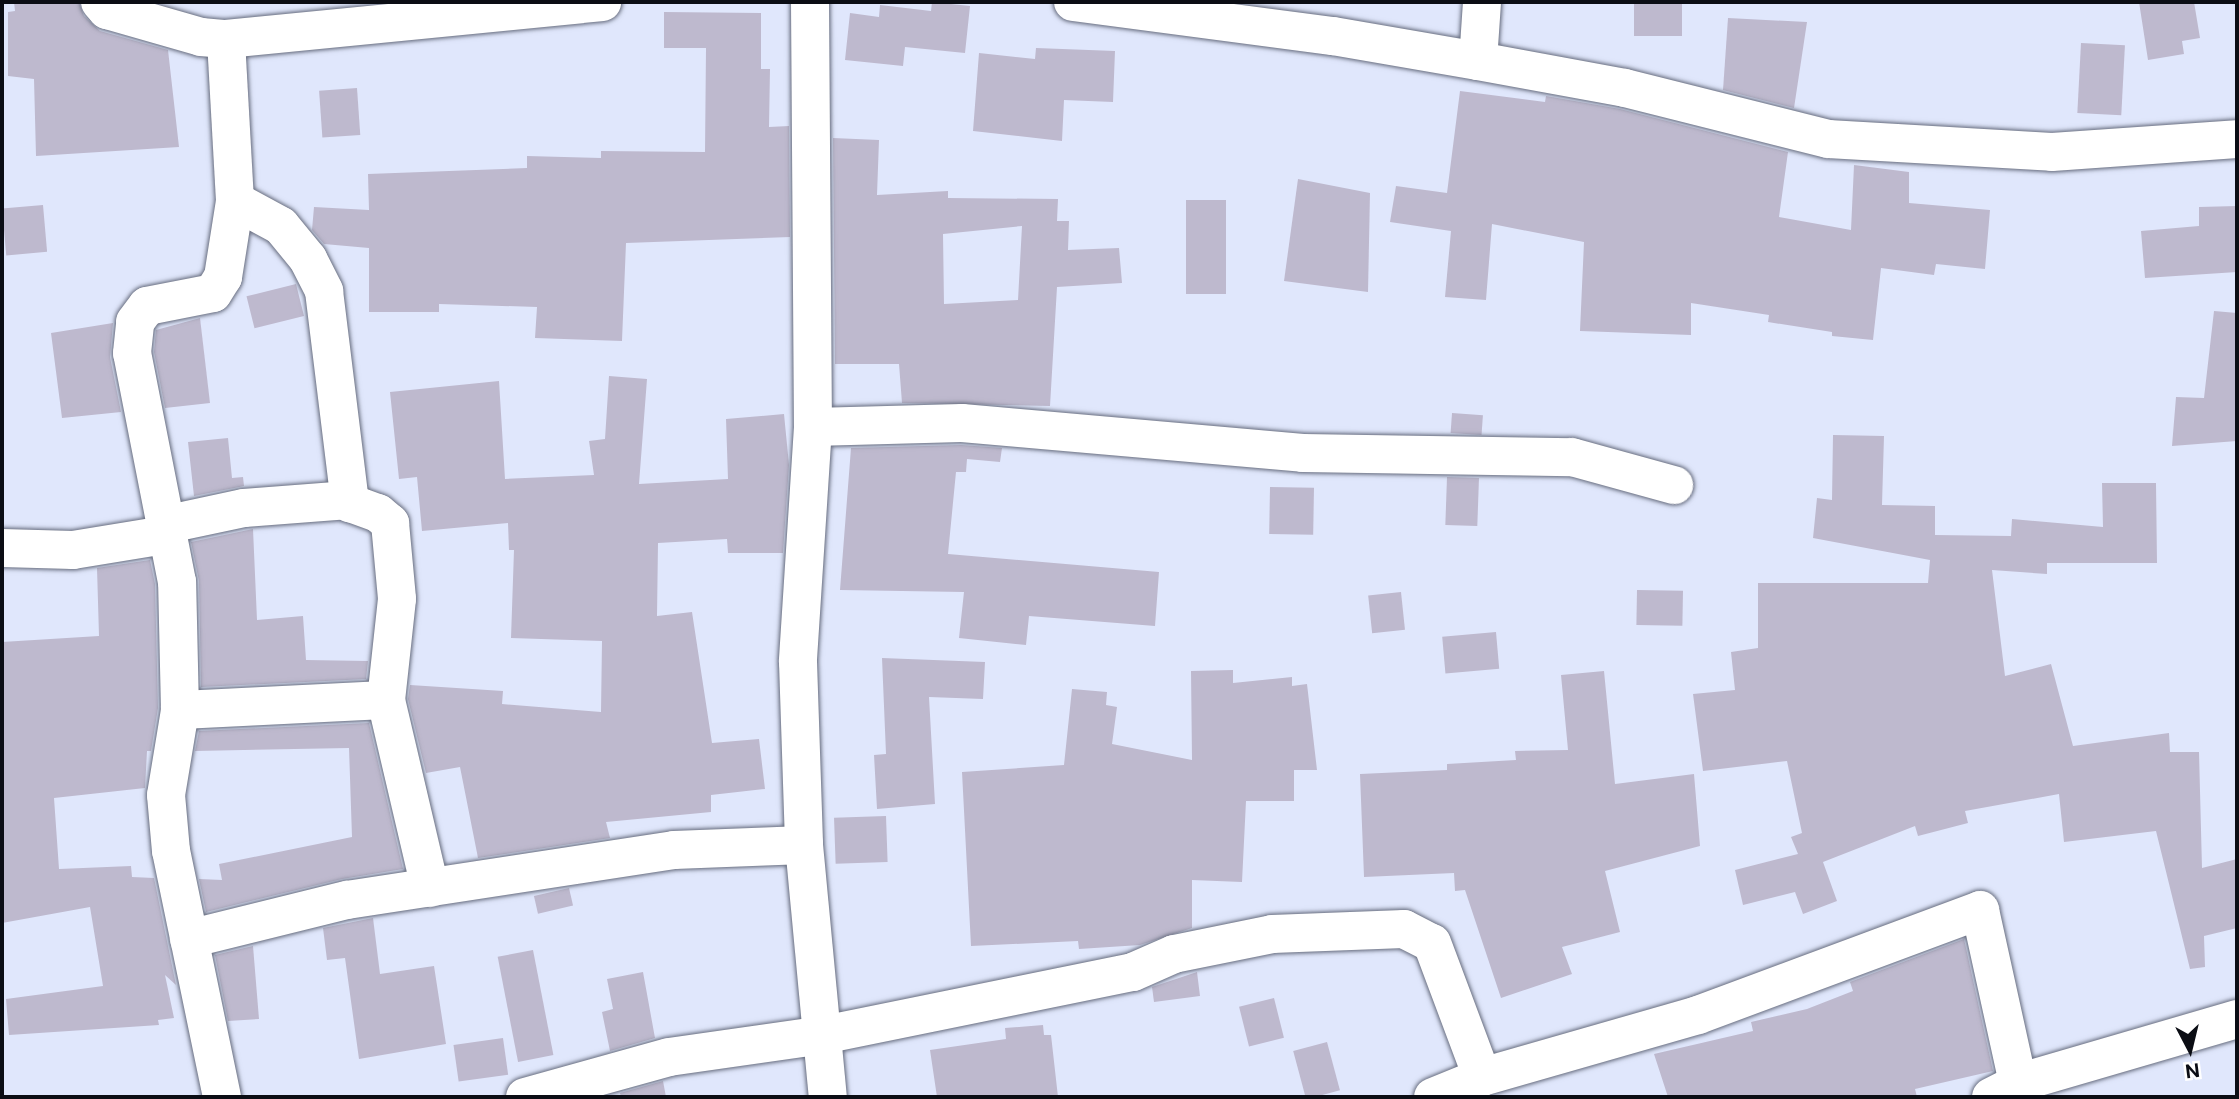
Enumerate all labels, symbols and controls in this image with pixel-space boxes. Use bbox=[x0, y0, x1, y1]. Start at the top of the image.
north arrow bbox=[2155, 1015, 2225, 1085]
text: N bbox=[2184, 1059, 2201, 1083]

